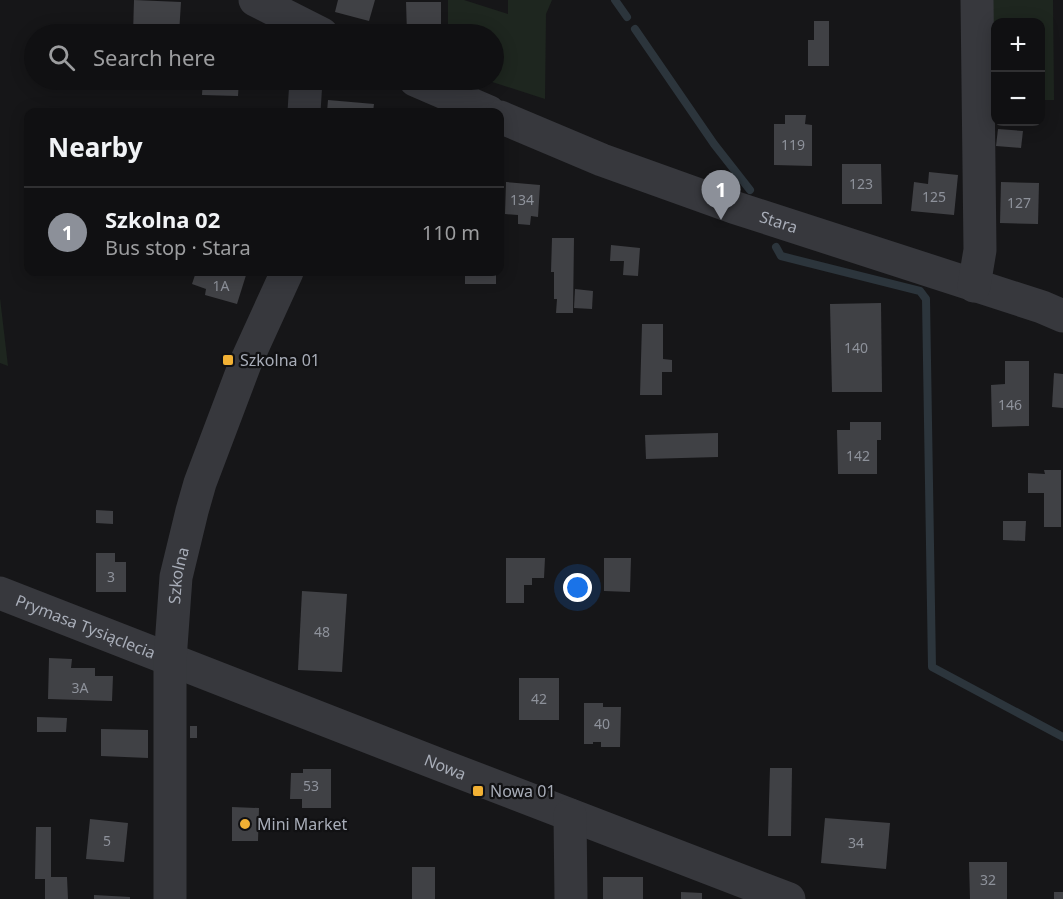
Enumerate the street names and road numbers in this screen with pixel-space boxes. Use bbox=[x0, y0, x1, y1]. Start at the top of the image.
street label: Stara bbox=[757, 205, 801, 238]
street label: Szkolna bbox=[163, 545, 194, 605]
street label: Prymasa Tysiąclecia bbox=[13, 589, 159, 664]
street label: Nowa bbox=[421, 749, 469, 785]

